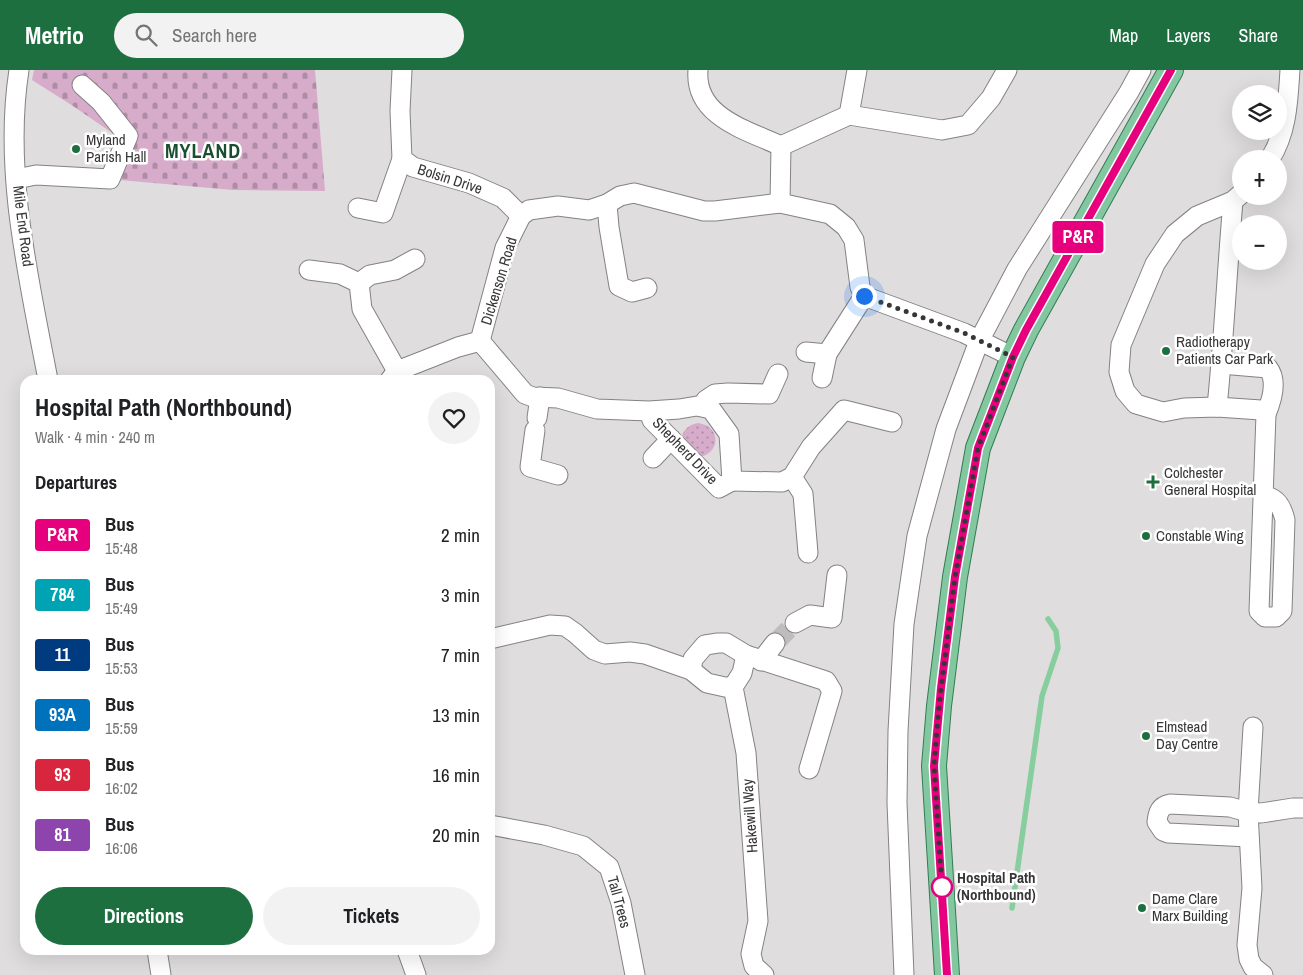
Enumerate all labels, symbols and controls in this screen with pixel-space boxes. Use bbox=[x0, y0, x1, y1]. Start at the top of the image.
search box bbox=[114, 13, 464, 58]
text: Metrio bbox=[25, 19, 84, 51]
icon: search bbox=[132, 21, 160, 49]
text: Search here bbox=[172, 22, 257, 48]
text: Map bbox=[1110, 23, 1138, 48]
text: Layers bbox=[1166, 23, 1211, 48]
text: Share bbox=[1239, 23, 1278, 48]
map controls bbox=[1232, 85, 1287, 270]
button: layers bbox=[1232, 85, 1287, 140]
place label: Myland Parish Hall bbox=[86, 129, 146, 167]
district label: MYLAND bbox=[165, 137, 241, 164]
marker: Myland Parish Hall bbox=[70, 143, 82, 155]
button: + bbox=[1232, 150, 1287, 205]
street label: Bolsin Drive bbox=[415, 158, 485, 199]
street label: Mile End Road bbox=[8, 184, 39, 268]
button: − bbox=[1232, 215, 1287, 270]
line badge: P&R bbox=[1049, 221, 1107, 253]
text: P&R bbox=[1062, 224, 1094, 249]
street label: Dickenson Road bbox=[475, 234, 522, 327]
your location bbox=[852, 284, 877, 309]
place label: Radiotherapy Patients Car Park bbox=[1176, 331, 1274, 369]
marker: Radiotherapy Patients Car Park bbox=[1160, 345, 1172, 357]
text: Hospital Path (Northbound) bbox=[35, 391, 292, 423]
button: heart bbox=[428, 392, 480, 444]
street label: Shepherd Drive bbox=[648, 412, 723, 489]
text: Walk · 4 min · 240 m bbox=[35, 426, 155, 448]
place label: Colchester General Hospital bbox=[1164, 462, 1256, 500]
text: Departures bbox=[35, 469, 117, 495]
marker: Colchester General Hospital bbox=[1146, 475, 1160, 489]
text: Bus bbox=[105, 511, 134, 537]
text: P&R bbox=[47, 522, 78, 547]
text: 2 min bbox=[441, 522, 480, 548]
place label: Constable Wing bbox=[1156, 525, 1244, 546]
marker: Constable Wing bbox=[1140, 530, 1152, 542]
text: 15:48 bbox=[105, 537, 138, 559]
text: Bus bbox=[105, 571, 134, 597]
text: 784 bbox=[50, 582, 75, 607]
text: 3 min bbox=[441, 582, 480, 608]
text: 15:49 bbox=[105, 597, 138, 619]
text: Bus bbox=[105, 631, 134, 657]
text: 11 bbox=[55, 642, 70, 667]
text: 7 min bbox=[441, 642, 480, 668]
text: 15:53 bbox=[105, 657, 138, 679]
text: Bus bbox=[105, 691, 134, 717]
text: 93A bbox=[49, 702, 76, 727]
text: 13 min bbox=[432, 702, 480, 728]
place label: Elmstead Day Centre bbox=[1156, 716, 1218, 754]
text: 15:59 bbox=[105, 717, 138, 739]
marker: Elmstead Day Centre bbox=[1140, 730, 1152, 742]
text: Bus bbox=[105, 751, 134, 777]
text: 93 bbox=[54, 762, 71, 787]
text: 16 min bbox=[432, 762, 480, 788]
text: 16:02 bbox=[105, 777, 138, 799]
street label: Hakewill Way bbox=[736, 778, 763, 854]
text: Bus bbox=[105, 811, 134, 837]
text: 81 bbox=[54, 822, 71, 847]
text: 20 min bbox=[432, 822, 480, 848]
text: 16:06 bbox=[105, 837, 138, 859]
place label: Hospital Path (Northbound) bbox=[957, 867, 1036, 905]
street label: Tall Trees bbox=[602, 874, 636, 930]
marker: Hospital Path (Northbound) bbox=[931, 876, 953, 898]
button: Directions bbox=[35, 887, 253, 945]
button: Tickets bbox=[263, 887, 480, 945]
place label: Dame Clare Marx Building bbox=[1152, 888, 1228, 926]
marker: Dame Clare Marx Building bbox=[1136, 902, 1148, 914]

